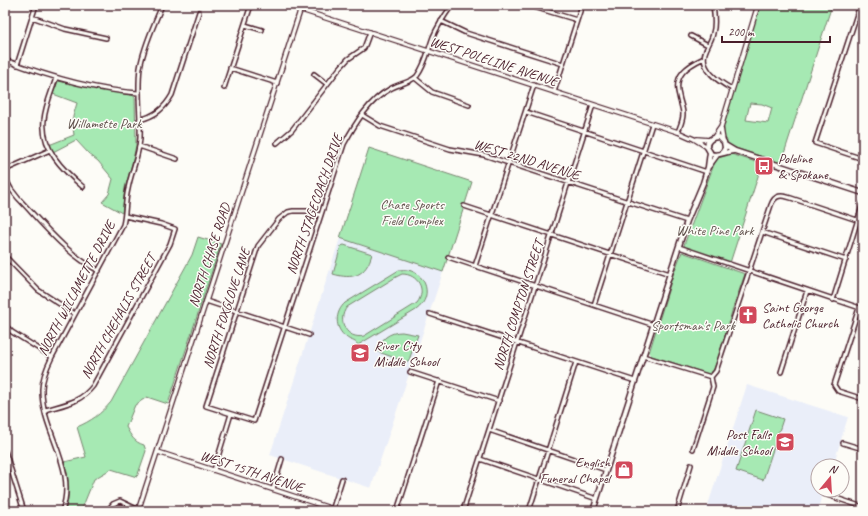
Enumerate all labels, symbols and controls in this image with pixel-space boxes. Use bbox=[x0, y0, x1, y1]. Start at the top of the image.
scale bar bbox=[722, 18, 830, 44]
text: 200 m bbox=[728, 24, 755, 40]
street label: WEST POLELINE AVENUE bbox=[428, 33, 562, 91]
park label: Willamette Park bbox=[67, 115, 143, 132]
street label: NORTH STAGECOACH DRIVE bbox=[283, 130, 347, 276]
street label: WEST 22ND AVENUE bbox=[472, 135, 583, 184]
place label: Poleline & Spokane bbox=[778, 150, 829, 183]
bus stop icon: Poleline & Spokane bbox=[753, 155, 775, 177]
park label: Chase Sports Field Complex bbox=[380, 196, 445, 229]
street label: NORTH CHASE ROAD bbox=[185, 200, 235, 309]
street label: NORTH WILLAMETTE DRIVE bbox=[34, 217, 120, 358]
park label: White Pine Park bbox=[676, 222, 755, 239]
street label: NORTH COMPTON STREET bbox=[489, 235, 549, 372]
street label: NORTH FOXGLOVE LANE bbox=[199, 244, 255, 370]
street label: NORTH CHEHALIS STREET bbox=[77, 248, 161, 381]
place label: Saint George Catholic Church bbox=[762, 299, 839, 332]
church icon: Saint George Catholic Church bbox=[737, 304, 759, 326]
park label: Sportsman's Park bbox=[651, 317, 736, 334]
place label: River City Middle School bbox=[374, 337, 441, 370]
school or university icon: River City Middle School bbox=[349, 342, 371, 364]
place label: Post Falls Middle School bbox=[707, 426, 774, 459]
school or university icon: Post Falls Middle School bbox=[774, 431, 796, 453]
street label: WEST 15TH AVENUE bbox=[198, 447, 307, 497]
place label: English Funeral Chapel bbox=[540, 454, 613, 487]
north arrow bbox=[810, 458, 850, 498]
shop icon: English Funeral Chapel bbox=[613, 459, 635, 481]
text: N bbox=[828, 461, 841, 477]

